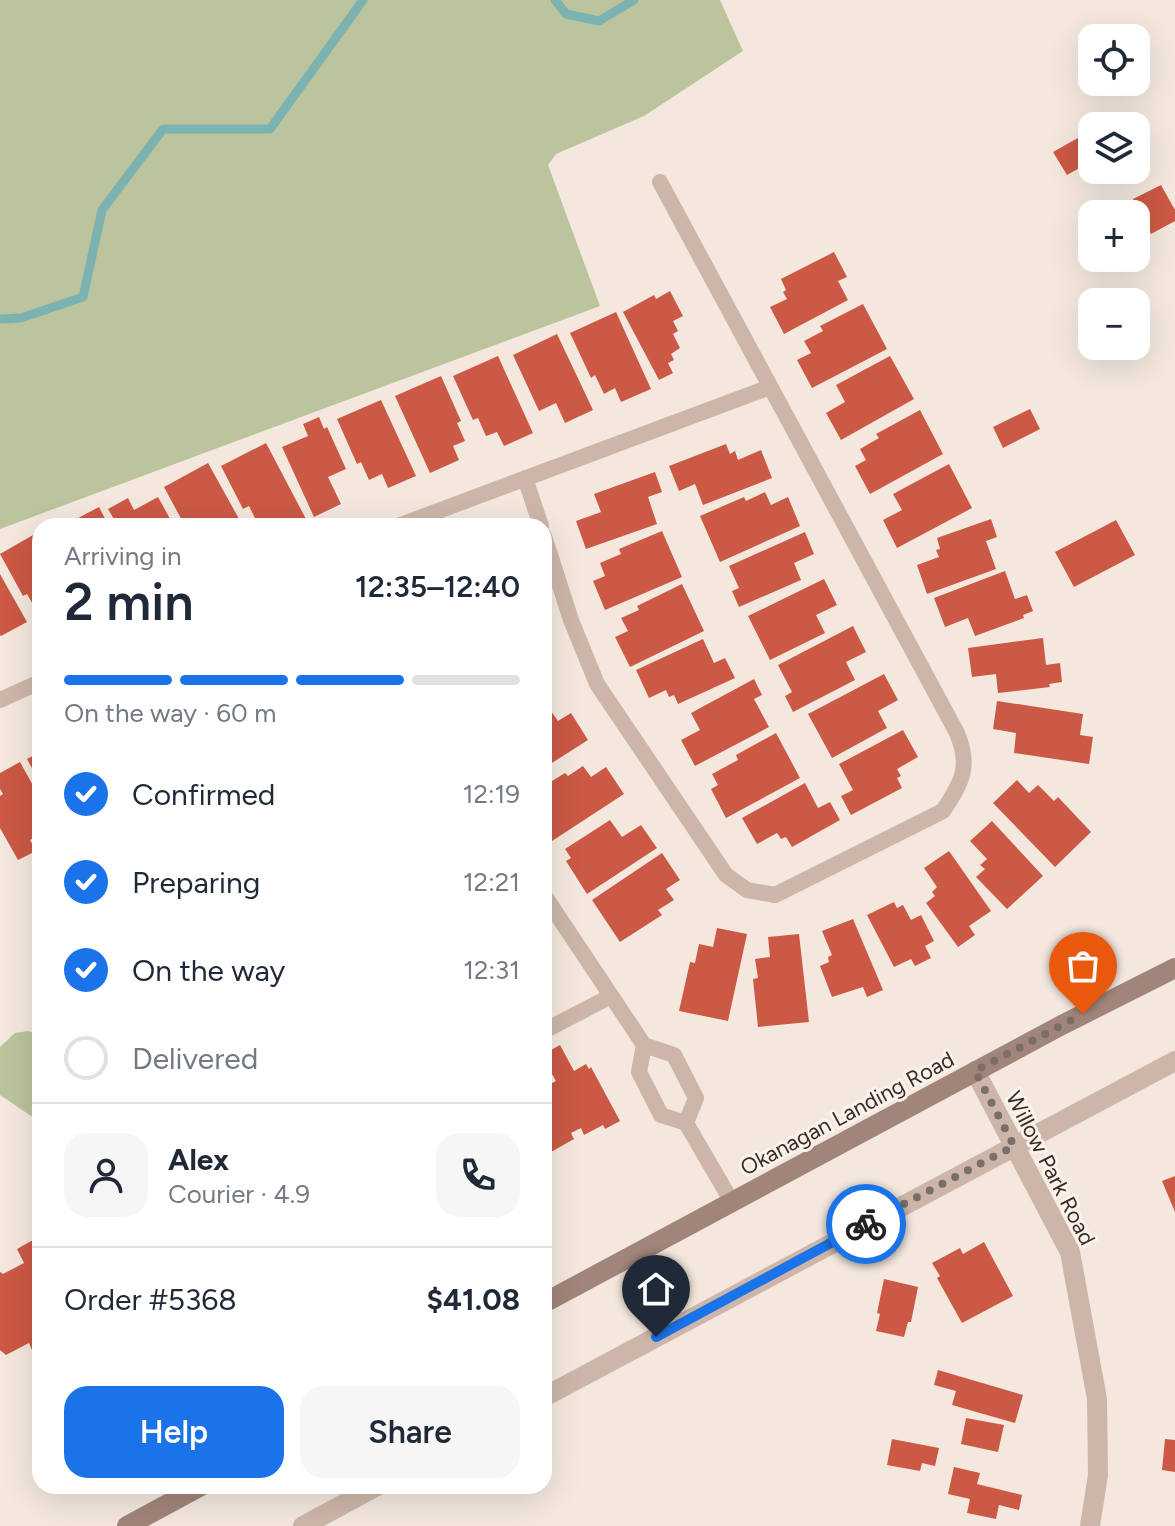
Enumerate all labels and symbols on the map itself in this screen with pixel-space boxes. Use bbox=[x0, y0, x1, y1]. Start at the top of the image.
pin bbox=[1049, 932, 1117, 1014]
street label: Okanagan Landing Road bbox=[736, 1046, 959, 1181]
street label: Willow Park Road bbox=[1000, 1087, 1101, 1250]
courier bbox=[826, 1184, 906, 1264]
pin bbox=[622, 1255, 690, 1337]

